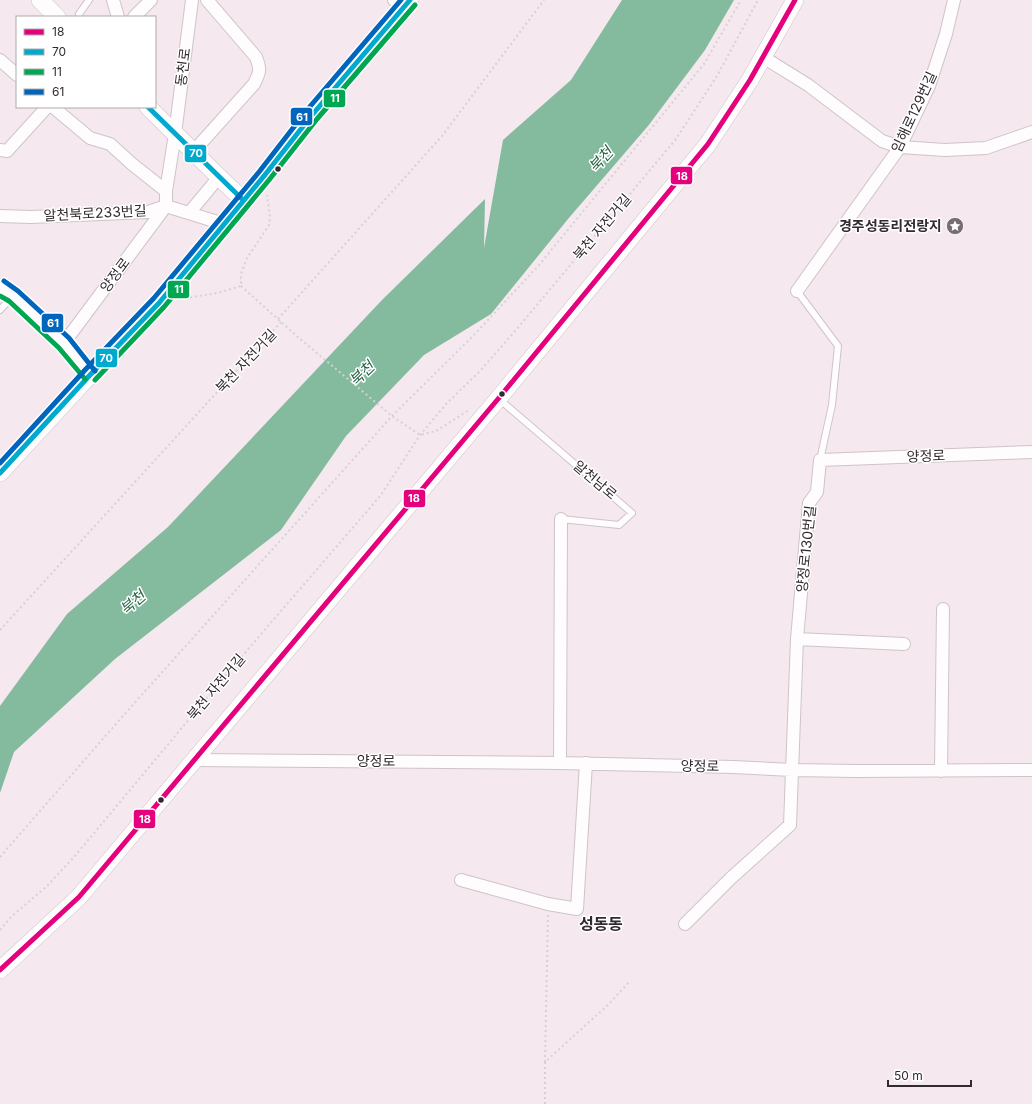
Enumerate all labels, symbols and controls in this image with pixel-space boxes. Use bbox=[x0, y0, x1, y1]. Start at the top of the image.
legend bbox=[16, 16, 156, 108]
text: 18 bbox=[52, 24, 64, 39]
text: 70 bbox=[52, 44, 66, 59]
street label: 동천로 bbox=[172, 47, 193, 87]
text: 11 bbox=[52, 64, 62, 79]
street label: 임해로129번길 bbox=[887, 69, 940, 155]
text: 61 bbox=[52, 84, 64, 99]
line badge: 11 bbox=[323, 89, 346, 108]
text: 11 bbox=[330, 91, 340, 105]
line badge: 61 bbox=[290, 107, 313, 126]
text: 61 bbox=[296, 110, 308, 124]
water label: 북천 bbox=[584, 141, 618, 176]
line badge: 70 bbox=[184, 144, 207, 163]
text: 70 bbox=[189, 146, 203, 160]
unlabelled marker bbox=[273, 164, 283, 174]
line badge: 18 bbox=[670, 166, 693, 185]
text: 18 bbox=[676, 169, 688, 183]
street label: 북천 자전거길 bbox=[569, 190, 634, 263]
street label: 알천북로233번길 bbox=[43, 201, 147, 224]
place icon: 경주성동리전랑지 bbox=[945, 216, 965, 236]
place label: 경주성동리전랑지 bbox=[839, 217, 942, 234]
street label: 양정로 bbox=[96, 254, 133, 295]
line badge: 11 bbox=[167, 280, 190, 299]
text: 11 bbox=[174, 282, 184, 296]
line badge: 61 bbox=[41, 313, 64, 333]
text: 61 bbox=[47, 316, 59, 330]
street label: 북천 자전거길 bbox=[212, 325, 280, 396]
line badge: 70 bbox=[95, 348, 118, 368]
text: 70 bbox=[99, 351, 113, 365]
water label: 북천 bbox=[345, 356, 380, 390]
unlabelled marker bbox=[497, 389, 507, 399]
street label: 양정로 bbox=[906, 446, 946, 465]
street label: 알천남로 bbox=[570, 457, 621, 503]
line badge: 18 bbox=[403, 489, 426, 508]
text: 18 bbox=[408, 491, 420, 505]
street label: 양정로130번길 bbox=[792, 505, 819, 593]
water label: 북천 bbox=[116, 585, 151, 619]
street label: 북천 자전거길 bbox=[183, 650, 248, 723]
street label: 양정로 bbox=[357, 752, 395, 769]
street label: 양정로 bbox=[681, 757, 720, 774]
unlabelled marker bbox=[156, 795, 166, 805]
line badge: 18 bbox=[133, 809, 156, 829]
text: 18 bbox=[139, 812, 151, 826]
district label: 성동동 bbox=[579, 914, 623, 934]
scale bar bbox=[888, 1062, 971, 1088]
text: 50 m bbox=[894, 1068, 923, 1083]

